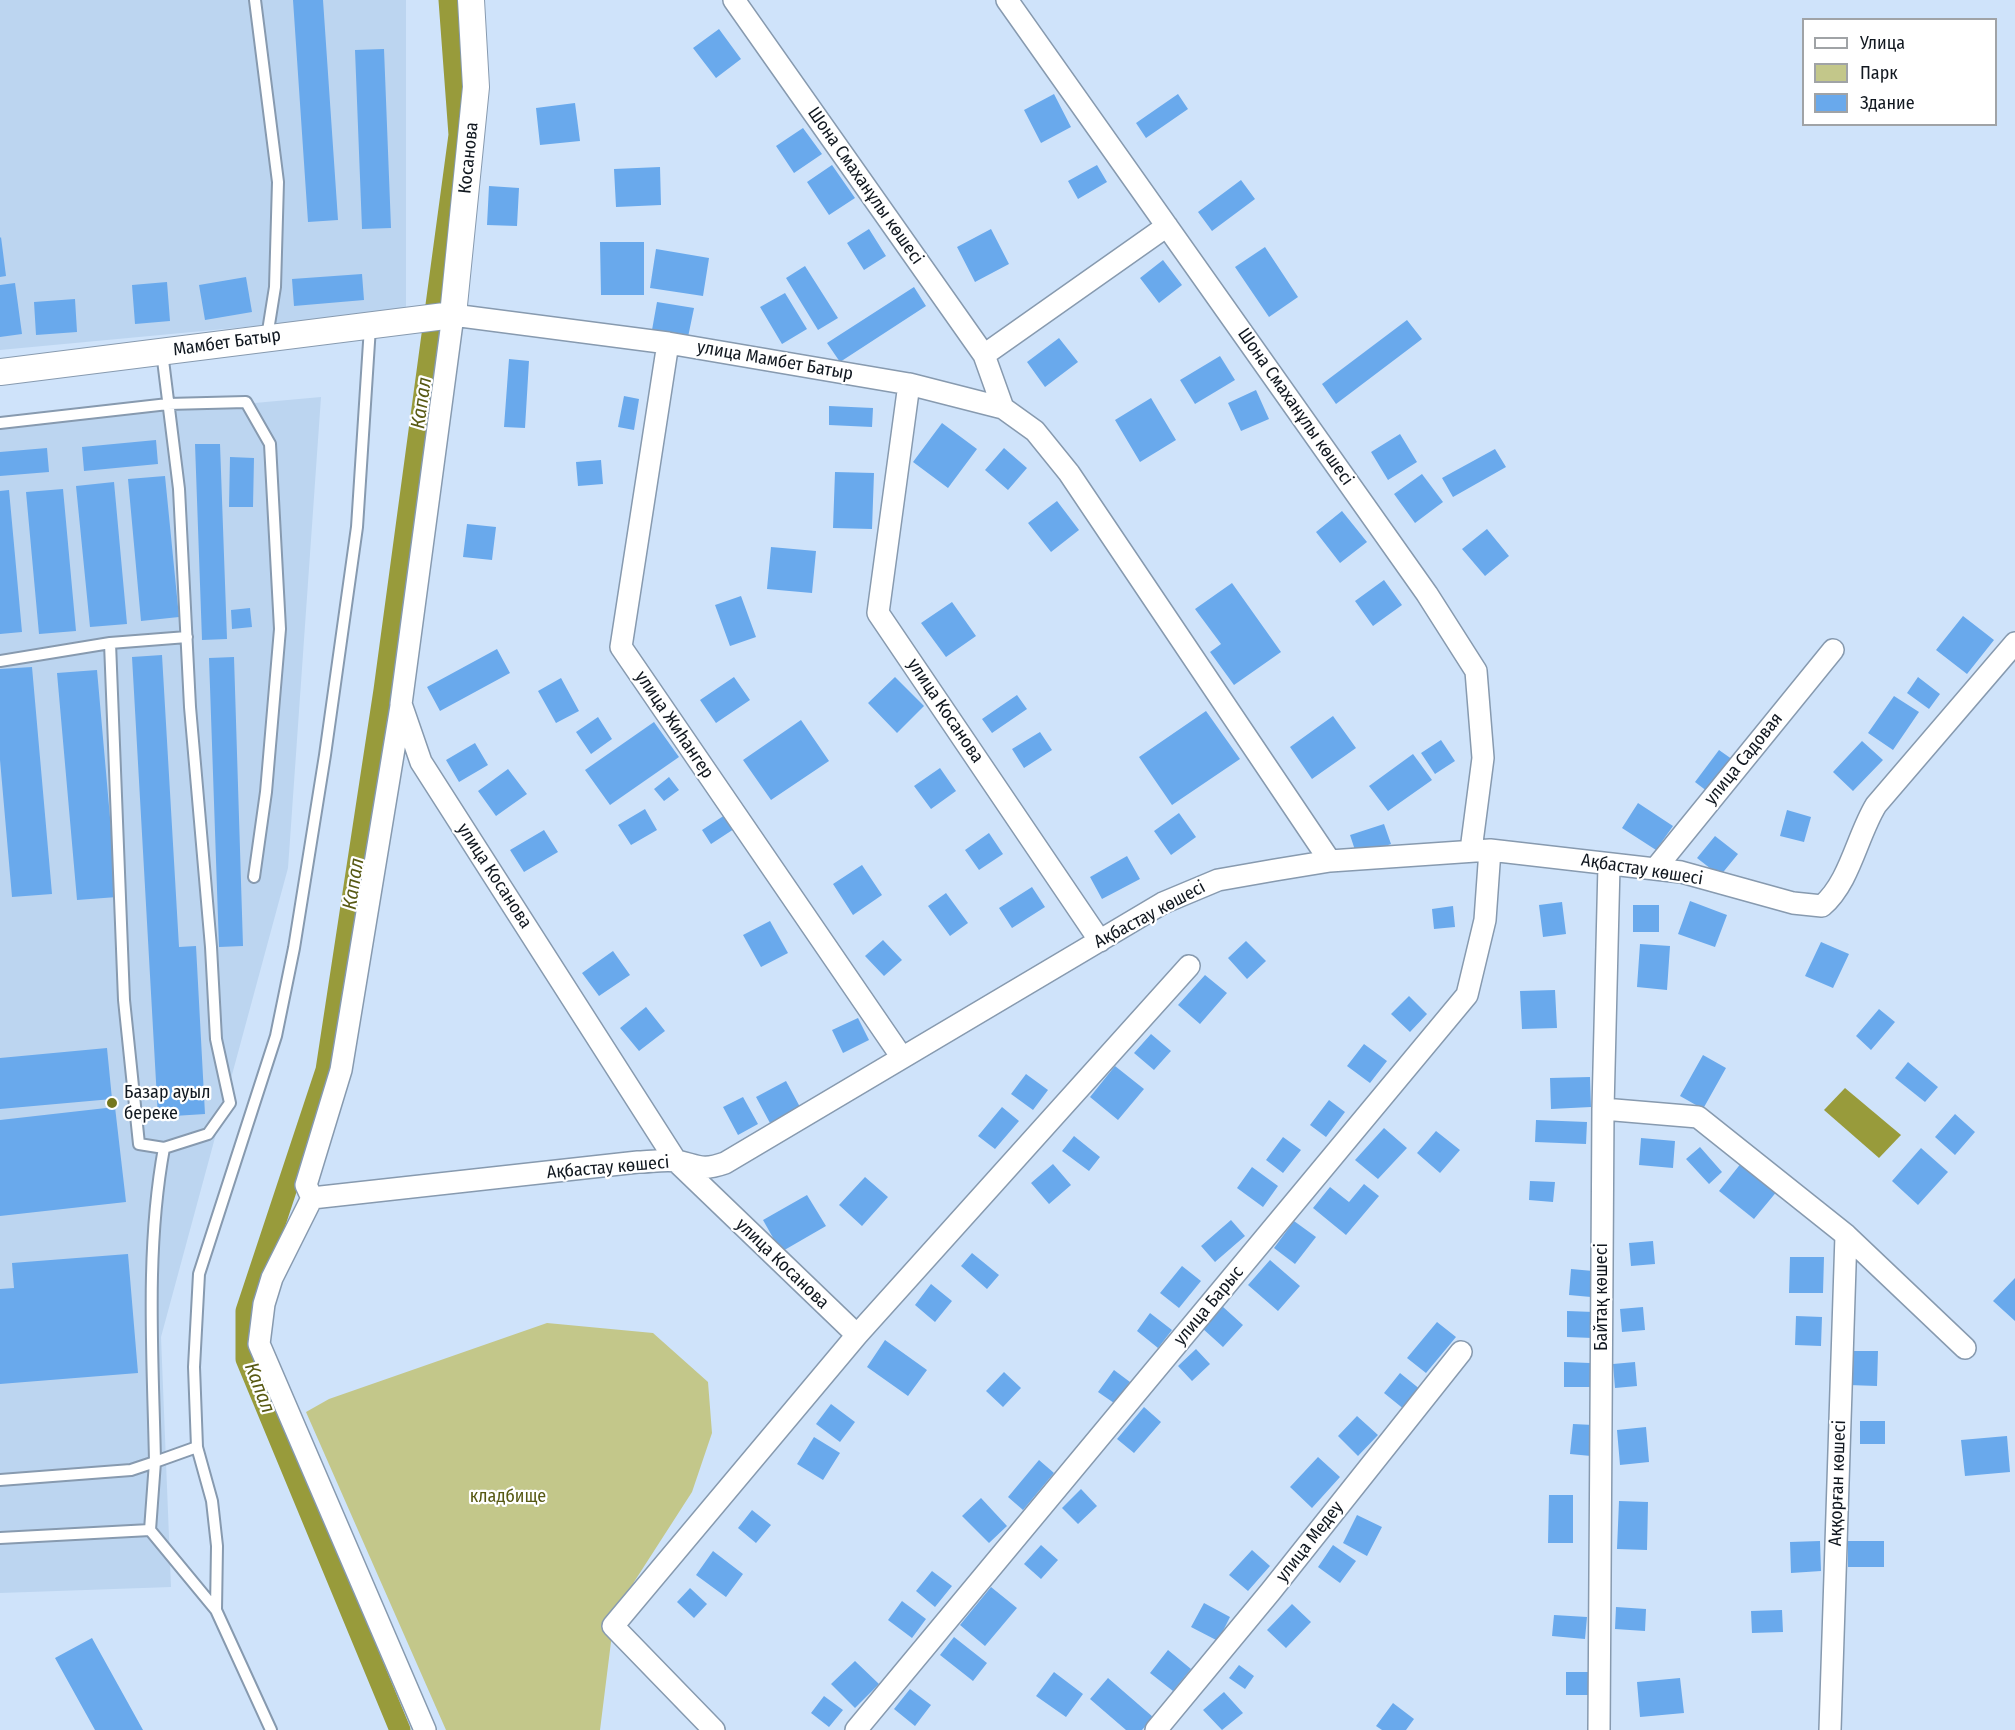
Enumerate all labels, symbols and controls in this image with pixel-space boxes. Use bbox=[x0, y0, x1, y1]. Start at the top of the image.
legend bbox=[1802, 18, 1997, 126]
text: Улица bbox=[1860, 32, 1905, 54]
text: Парк bbox=[1860, 62, 1898, 84]
text: Здание bbox=[1860, 92, 1915, 114]
street label: Шона Смаханұлы көшесі bbox=[803, 103, 927, 269]
street label: Косанова bbox=[454, 121, 484, 195]
street label: Шона Смаханұлы көшесі bbox=[1233, 324, 1357, 490]
street label: Мамбет Батыр bbox=[172, 325, 282, 361]
street label: улица Мамбет Батыр bbox=[695, 337, 855, 385]
water label: Капал bbox=[406, 376, 438, 430]
street label: улица Косанова bbox=[902, 655, 988, 767]
street label: улица Жиhангер bbox=[630, 667, 718, 783]
street label: улица Садовая bbox=[1700, 709, 1788, 809]
street label: улица Косанова bbox=[452, 819, 536, 933]
street label: Ақбастау көшесі bbox=[1580, 850, 1704, 890]
water label: Капал bbox=[338, 856, 370, 912]
street label: Ақбастау көшесі bbox=[1091, 877, 1209, 953]
place label: Базар ауыл береке bbox=[124, 1082, 211, 1124]
marker: Базар ауыл береке bbox=[105, 1096, 119, 1110]
street label: Ақбастау көшесі bbox=[546, 1152, 670, 1184]
street label: улица Косанова bbox=[731, 1214, 833, 1314]
street label: Байтақ көшесі bbox=[1591, 1243, 1613, 1351]
street label: улица Барыс bbox=[1170, 1262, 1248, 1350]
water label: Капал bbox=[238, 1359, 280, 1417]
street label: Аққорған көшесі bbox=[1825, 1420, 1851, 1546]
park label: кладбище bbox=[470, 1486, 546, 1508]
street label: улица Медеу bbox=[1272, 1497, 1348, 1587]

